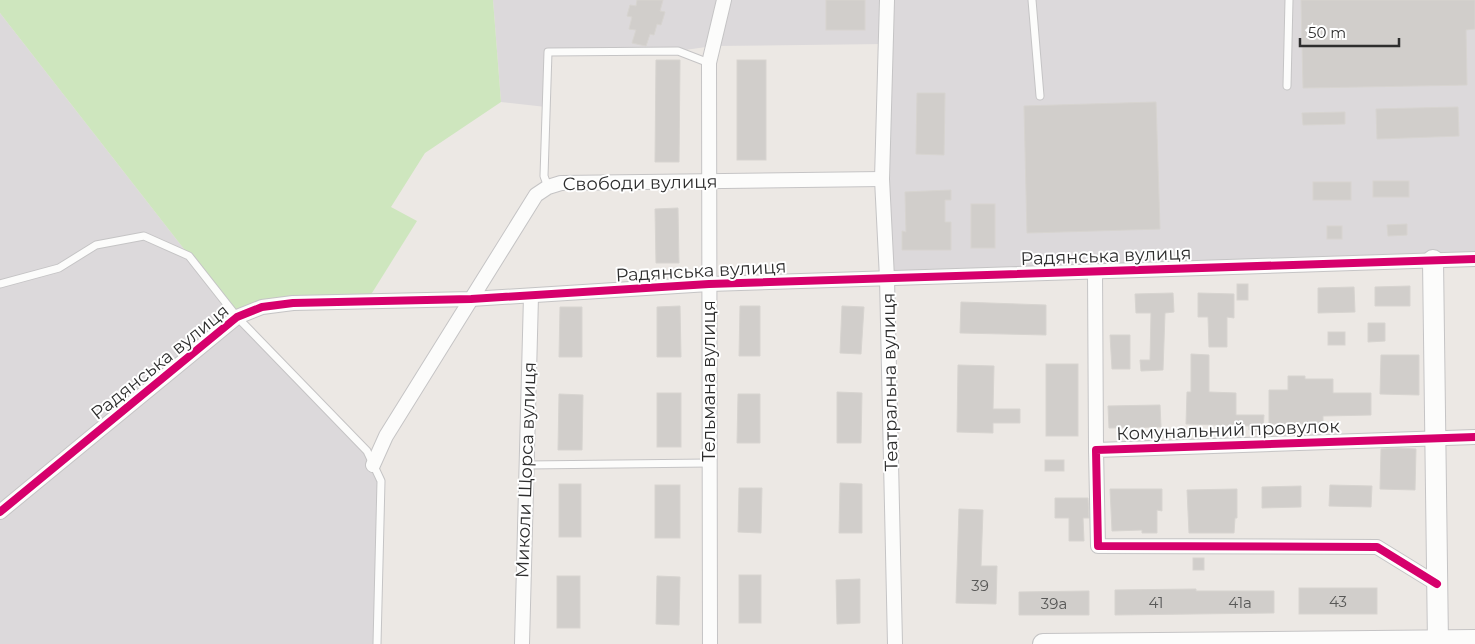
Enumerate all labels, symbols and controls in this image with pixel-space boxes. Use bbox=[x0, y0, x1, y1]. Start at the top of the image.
scale bar bbox=[1300, 15, 1399, 47]
text: 50 m bbox=[1308, 23, 1346, 42]
street label: Свободи вулиця bbox=[562, 171, 718, 195]
street label: Радянська вулиця bbox=[1020, 242, 1192, 270]
street label: Радянська вулиця bbox=[615, 256, 787, 286]
street label: Театральна вулиця bbox=[877, 292, 903, 472]
street label: Радянська вулиця bbox=[87, 300, 233, 424]
street label: Тельмана вулиця bbox=[698, 300, 720, 462]
street label: Миколи Щорса вулиця bbox=[511, 362, 541, 578]
street label: Комунальний провулок bbox=[1116, 415, 1341, 445]
house number: 39 bbox=[971, 576, 989, 595]
house number: 43 bbox=[1329, 592, 1347, 611]
house number: 41 bbox=[1149, 593, 1163, 612]
house number: 41а bbox=[1228, 593, 1252, 612]
house number: 39а bbox=[1041, 594, 1067, 613]

